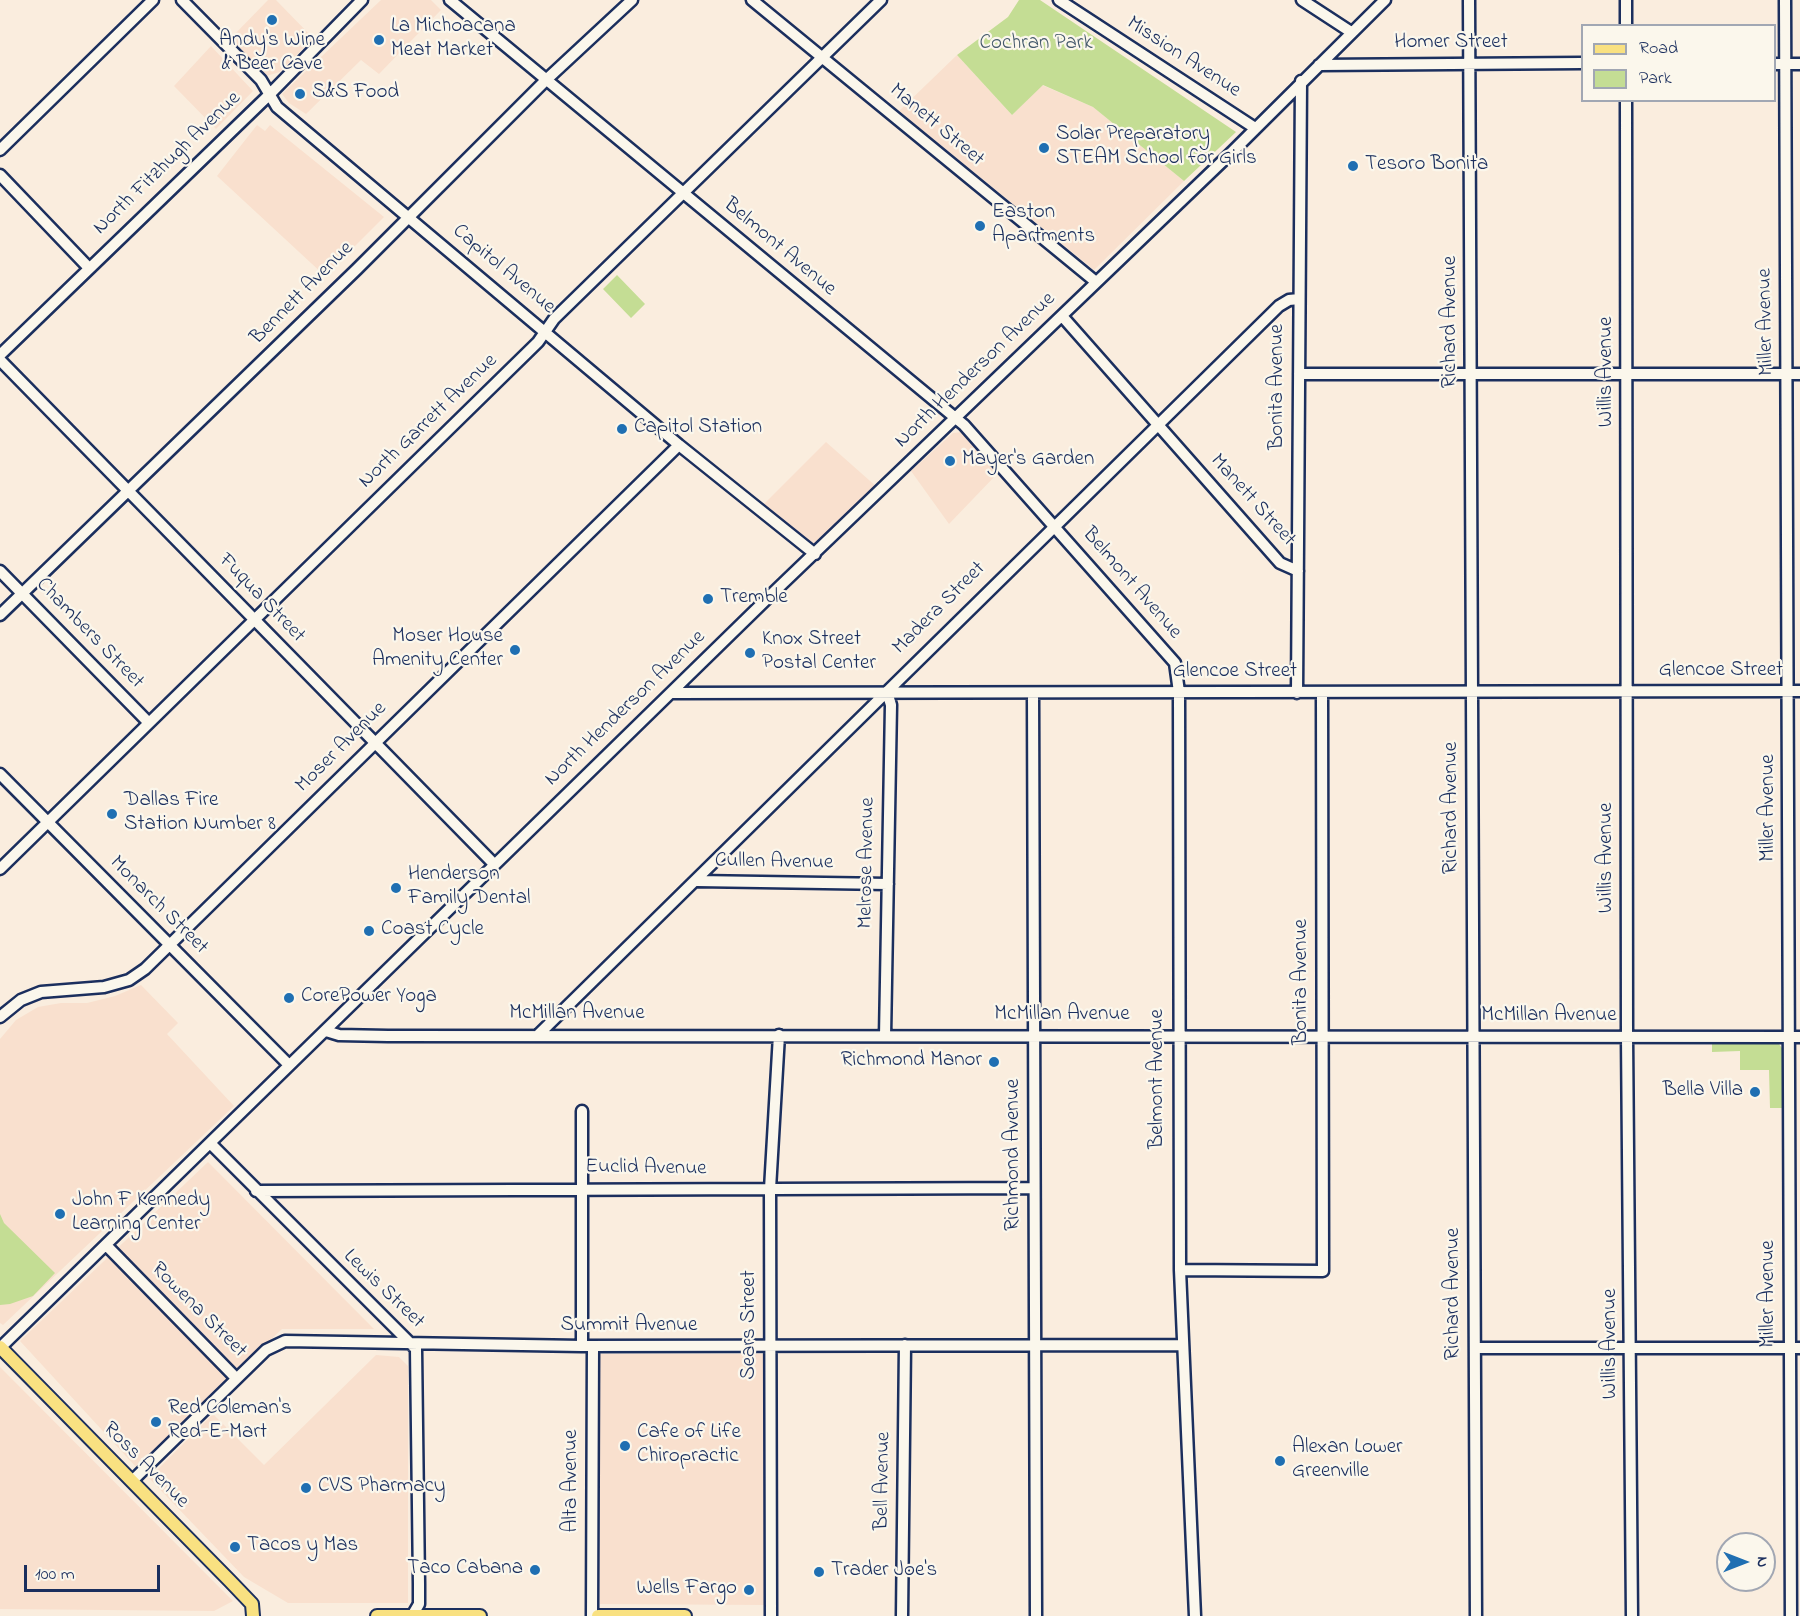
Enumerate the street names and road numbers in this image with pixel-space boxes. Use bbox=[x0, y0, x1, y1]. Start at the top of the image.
street label: Mission Avenue bbox=[1121, 12, 1245, 104]
street label: Homer Street bbox=[1394, 31, 1508, 57]
street label: Manett Street bbox=[883, 79, 989, 173]
street label: North Fitzhugh Avenue bbox=[89, 87, 247, 241]
street label: Belmont Avenue bbox=[717, 193, 841, 303]
street label: Capitol Avenue bbox=[446, 220, 560, 320]
street label: Bennett Avenue bbox=[246, 237, 360, 351]
street label: Richard Avenue bbox=[1439, 256, 1465, 388]
street label: Miller Avenue bbox=[1753, 268, 1781, 376]
street label: North Henderson Avenue bbox=[890, 288, 1062, 454]
street label: Willis Avenue bbox=[1595, 317, 1621, 427]
street label: Bonita Avenue bbox=[1266, 324, 1292, 450]
street label: North Garrett Avenue bbox=[354, 349, 504, 495]
street label: Manett Street bbox=[1204, 449, 1300, 553]
street label: Belmont Avenue bbox=[1076, 523, 1186, 645]
street label: Fuqua Street bbox=[212, 549, 310, 649]
street label: Madera Street bbox=[888, 557, 992, 661]
street label: Chambers Street bbox=[30, 573, 148, 695]
street label: North Henderson Avenue bbox=[540, 626, 712, 792]
street label: Glencoe Street bbox=[1659, 659, 1783, 685]
street label: Glencoe Street bbox=[1173, 660, 1297, 686]
street label: Moser Avenue bbox=[291, 697, 393, 799]
street label: Richard Avenue bbox=[1440, 742, 1466, 874]
street label: Miller Avenue bbox=[1757, 754, 1783, 862]
street label: Melrose Avenue bbox=[854, 797, 882, 929]
street label: Willis Avenue bbox=[1595, 803, 1621, 913]
street label: Cullen Avenue bbox=[715, 849, 833, 877]
street label: Monarch Street bbox=[103, 851, 213, 961]
street label: Bonita Avenue bbox=[1290, 919, 1316, 1045]
street label: McMillan Avenue bbox=[509, 1002, 645, 1028]
street label: McMillan Avenue bbox=[994, 1003, 1130, 1029]
street label: McMillan Avenue bbox=[1481, 1004, 1617, 1030]
street label: Belmont Avenue bbox=[1146, 1009, 1172, 1149]
street label: Richmond Avenue bbox=[1002, 1079, 1028, 1231]
street label: Euclid Avenue bbox=[585, 1155, 707, 1183]
street label: Richard Avenue bbox=[1442, 1228, 1468, 1360]
street label: Miller Avenue bbox=[1757, 1240, 1783, 1348]
street label: Lewis Street bbox=[337, 1245, 429, 1335]
street label: Rowena Street bbox=[145, 1258, 251, 1364]
street label: Sears Street bbox=[738, 1270, 764, 1380]
street label: Willis Avenue bbox=[1599, 1289, 1625, 1399]
street label: Summit Avenue bbox=[561, 1314, 697, 1340]
street label: Ross Avenue bbox=[97, 1418, 193, 1514]
street label: Alta Avenue bbox=[560, 1430, 586, 1532]
street label: Bell Avenue bbox=[871, 1431, 897, 1531]

